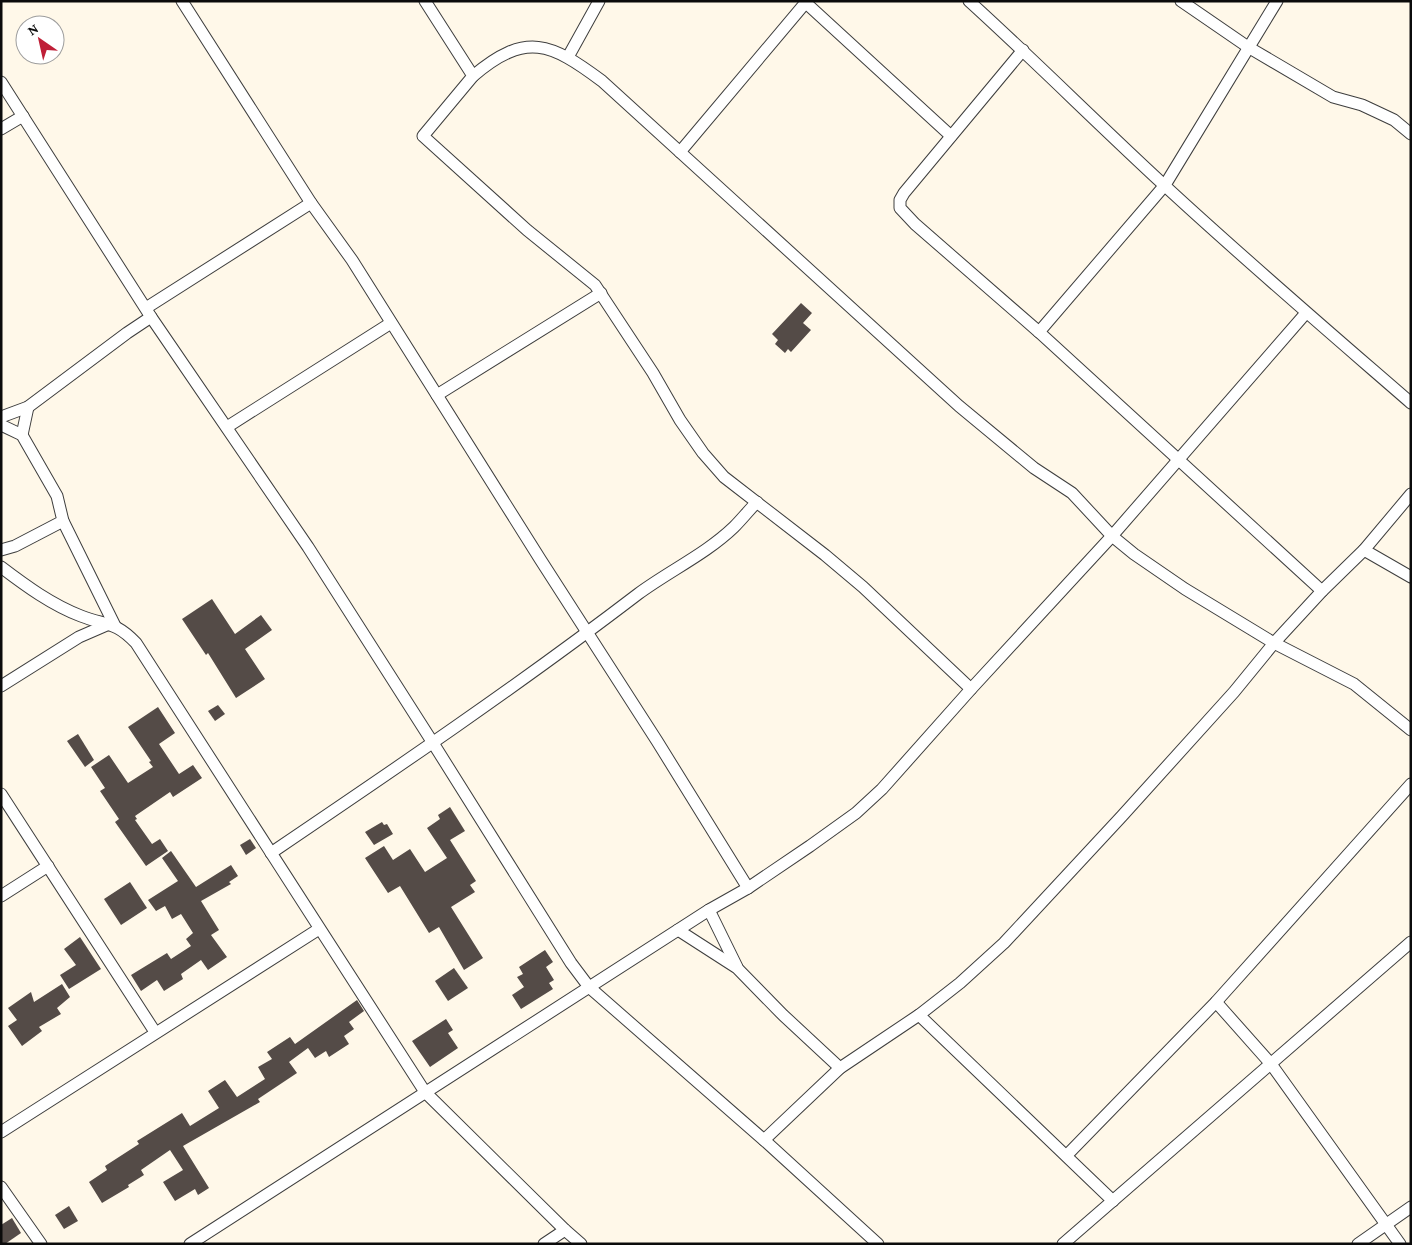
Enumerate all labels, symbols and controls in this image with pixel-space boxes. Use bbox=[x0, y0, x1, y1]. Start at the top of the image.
north arrow bbox=[15, 15, 65, 65]
text: N bbox=[24, 20, 42, 39]

